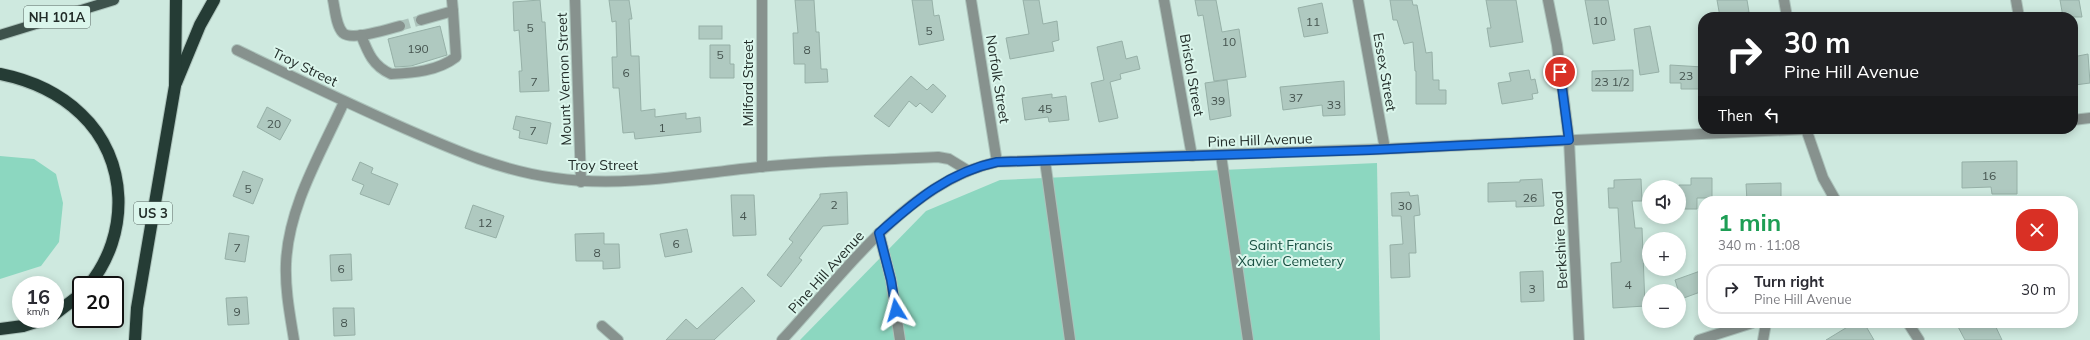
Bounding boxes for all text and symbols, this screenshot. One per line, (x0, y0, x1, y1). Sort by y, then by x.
road number: NH 101A (24, 6, 90, 28)
street label: Mount Vernon Street (553, 12, 575, 146)
house number: 10 (1593, 13, 1607, 28)
house number: 11 (1306, 14, 1320, 29)
house number: 5 (526, 20, 534, 35)
house number: 5 (925, 23, 933, 38)
text: 30 m (1784, 25, 1850, 60)
icon: right (1718, 28, 1770, 80)
street label: Essex Street (1369, 31, 1401, 113)
street label: Bristol Street (1176, 32, 1208, 118)
street label: Norfolk Street (982, 33, 1014, 125)
house number: 10 (1222, 34, 1236, 49)
street label: Milford Street (739, 39, 757, 126)
house number: 190 (407, 41, 429, 56)
house number: 8 (803, 42, 811, 57)
street label: Troy Street (270, 44, 341, 90)
house number: 5 (716, 47, 724, 62)
pin (1543, 55, 1577, 89)
text: Pine Hill Avenue (1784, 60, 1919, 83)
icon: arrive (1549, 61, 1571, 83)
house number: 6 (622, 65, 630, 80)
house number: 23 (1679, 68, 1693, 83)
house number: 7 (530, 74, 538, 89)
house number: 23 1/2 (1594, 74, 1630, 89)
house number: 37 (1289, 90, 1303, 105)
house number: 39 (1211, 93, 1225, 108)
house number: 33 (1327, 97, 1341, 112)
house number: 45 (1038, 101, 1052, 116)
icon: left (1761, 104, 1783, 126)
text: Then (1718, 106, 1753, 125)
house number: 20 (267, 116, 281, 131)
house number: 1 (658, 120, 666, 135)
house number: 7 (529, 123, 537, 138)
street label: Pine Hill Avenue (1207, 129, 1313, 151)
street label: Troy Street (568, 156, 638, 174)
house number: 16 (1982, 168, 1996, 183)
map controls (1642, 180, 1686, 328)
button: sound (1642, 180, 1686, 224)
house number: 5 (244, 181, 252, 196)
house number: 26 (1523, 190, 1537, 205)
street label: Berkshire Road (1548, 190, 1572, 290)
house number: 2 (830, 197, 838, 212)
house number: 30 (1398, 198, 1412, 213)
road number: US 3 (134, 202, 172, 224)
text: 1 min (1718, 207, 1781, 237)
house number: 4 (739, 208, 747, 223)
button: close (2016, 209, 2058, 251)
house number: 12 (478, 215, 492, 230)
street label: Pine Hill Avenue (784, 227, 868, 317)
button: + (1642, 232, 1686, 276)
house number: 6 (672, 236, 680, 251)
park label: Saint Francis Xavier Cemetery (1238, 236, 1345, 270)
text: 340 m · 11:08 (1718, 237, 1800, 253)
house number: 7 (233, 240, 241, 255)
house number: 8 (593, 245, 601, 260)
house number: 6 (337, 261, 345, 276)
text: Turn right (1754, 272, 1824, 291)
speed limit sign: 20 (72, 276, 124, 328)
house number: 4 (1624, 277, 1632, 292)
icon: right (1720, 278, 1742, 300)
text: 30 m (2021, 280, 2056, 299)
house number: 3 (1528, 281, 1536, 296)
text: 16 (26, 284, 50, 309)
button: − (1642, 284, 1686, 328)
position arrow (875, 289, 917, 331)
text: Pine Hill Avenue (1754, 291, 1852, 307)
house number: 9 (233, 304, 241, 319)
text: km/h (27, 305, 49, 318)
house number: 8 (340, 315, 348, 330)

